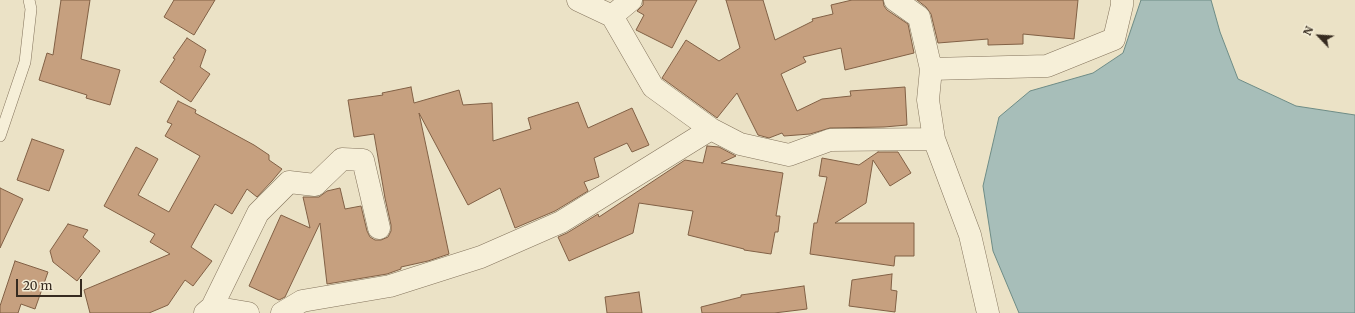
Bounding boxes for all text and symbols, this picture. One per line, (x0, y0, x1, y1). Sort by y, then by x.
north arrow (1299, 16, 1339, 56)
text: N (1300, 24, 1316, 38)
scale bar (18, 271, 84, 297)
text: 20 m (23, 278, 52, 293)

